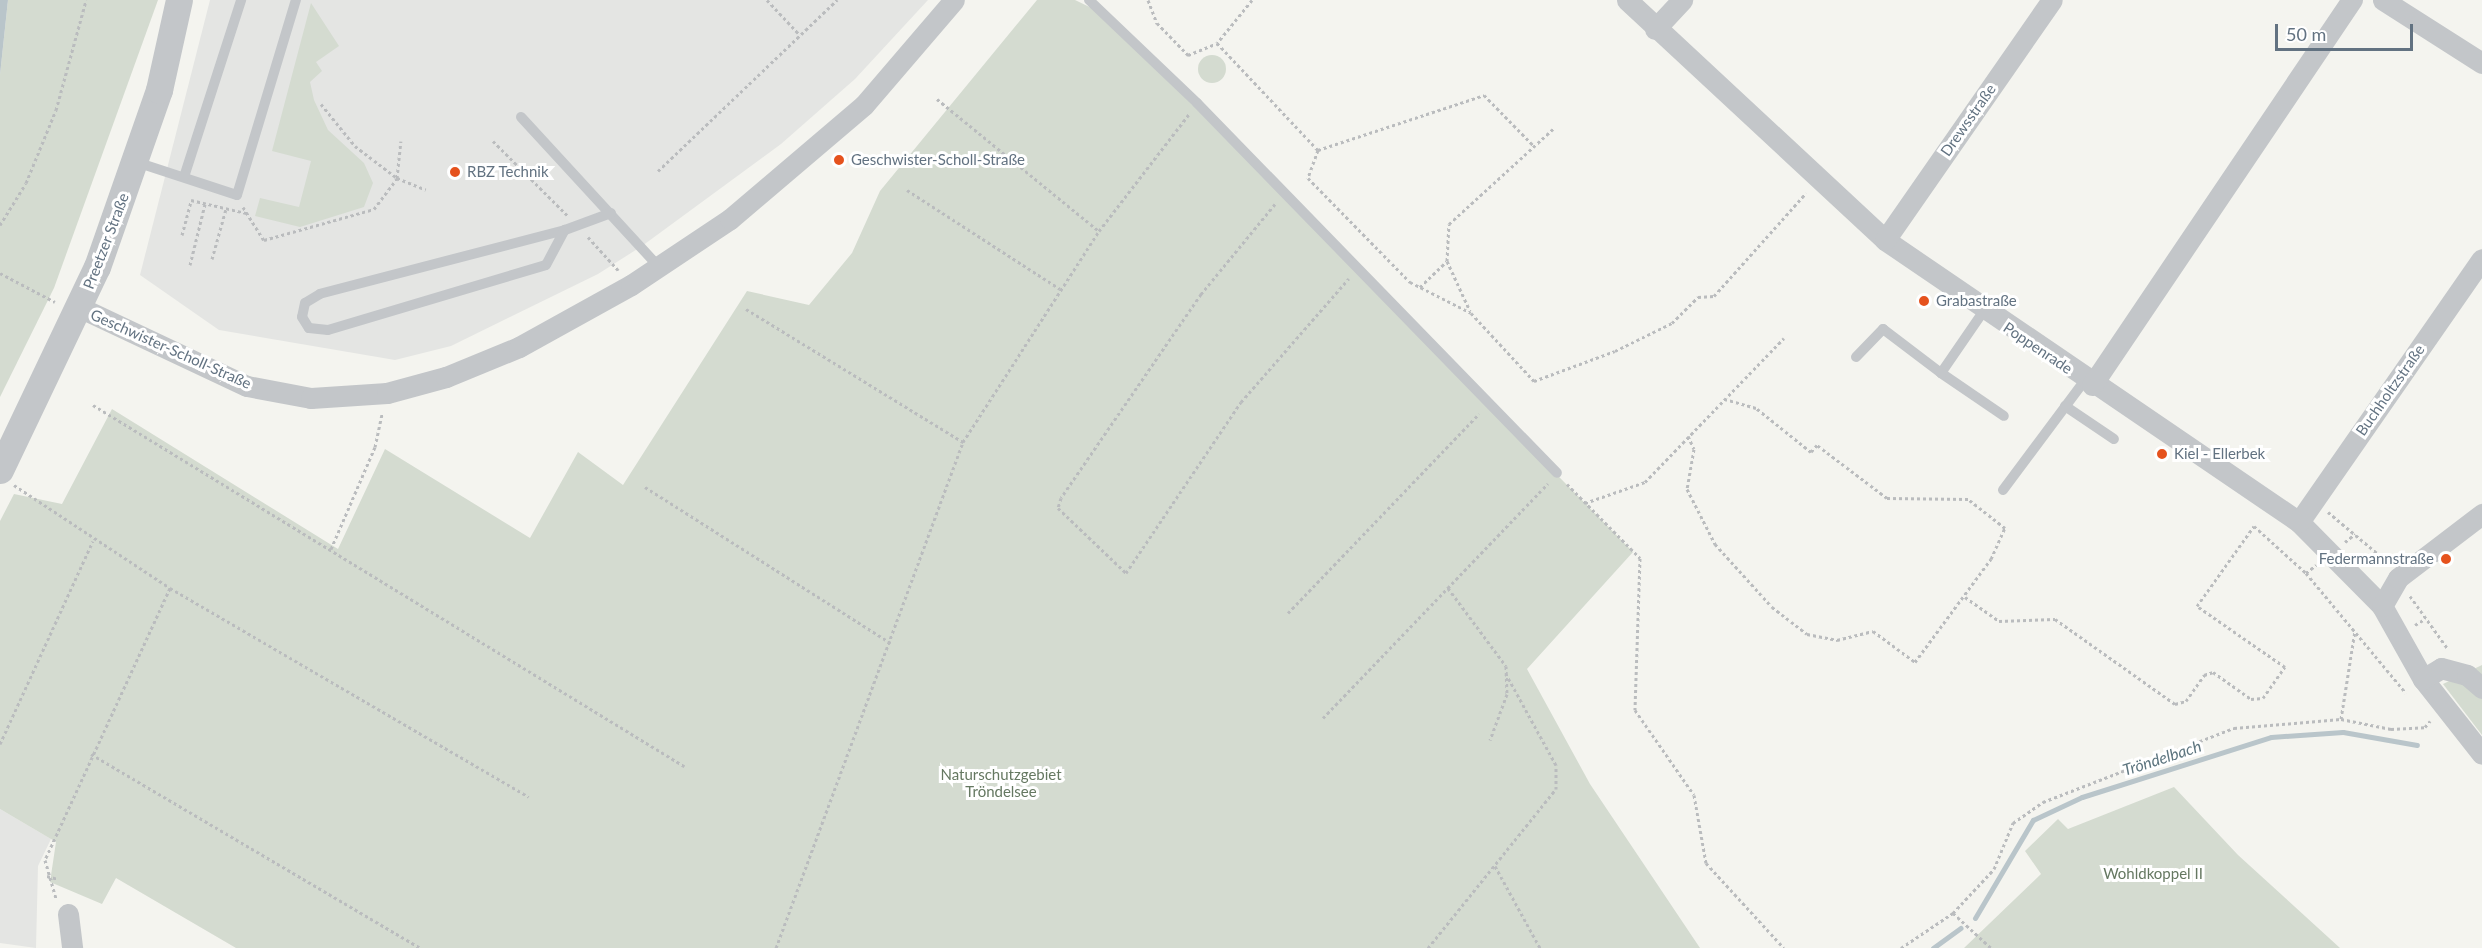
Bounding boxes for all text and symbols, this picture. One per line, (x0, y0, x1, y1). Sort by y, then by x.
scale bar (2278, 12, 2416, 50)
text: 50 m (2286, 23, 2326, 45)
street label: Drewsstraße (1937, 81, 1999, 159)
place label: Geschwister-Scholl-Straße (851, 151, 1025, 169)
marker: Geschwister-Scholl-Straße (832, 153, 846, 167)
place label: RBZ Technik (467, 163, 549, 181)
marker: RBZ Technik (448, 165, 462, 179)
street label: Preetzer Straße (79, 190, 133, 292)
place label: Grabastraße (1936, 292, 2017, 310)
marker: Grabastraße (1917, 294, 1931, 308)
street label: Geschwister-Scholl-Straße (88, 305, 254, 393)
street label: Poppenrade (2000, 318, 2076, 378)
street label: Buchholtzstraße (2352, 341, 2428, 439)
place label: Kiel - Ellerbek (2174, 445, 2265, 463)
marker: Kiel - Ellerbek (2155, 447, 2169, 461)
place label: Federmannstraße (2319, 550, 2434, 568)
marker: Federmannstraße (2439, 552, 2453, 566)
water label: Tröndelbach (2120, 736, 2204, 780)
park label: Naturschutzgebiet Tröndelsee (940, 765, 1062, 800)
park label: Wohldkoppel II (2103, 865, 2203, 883)

